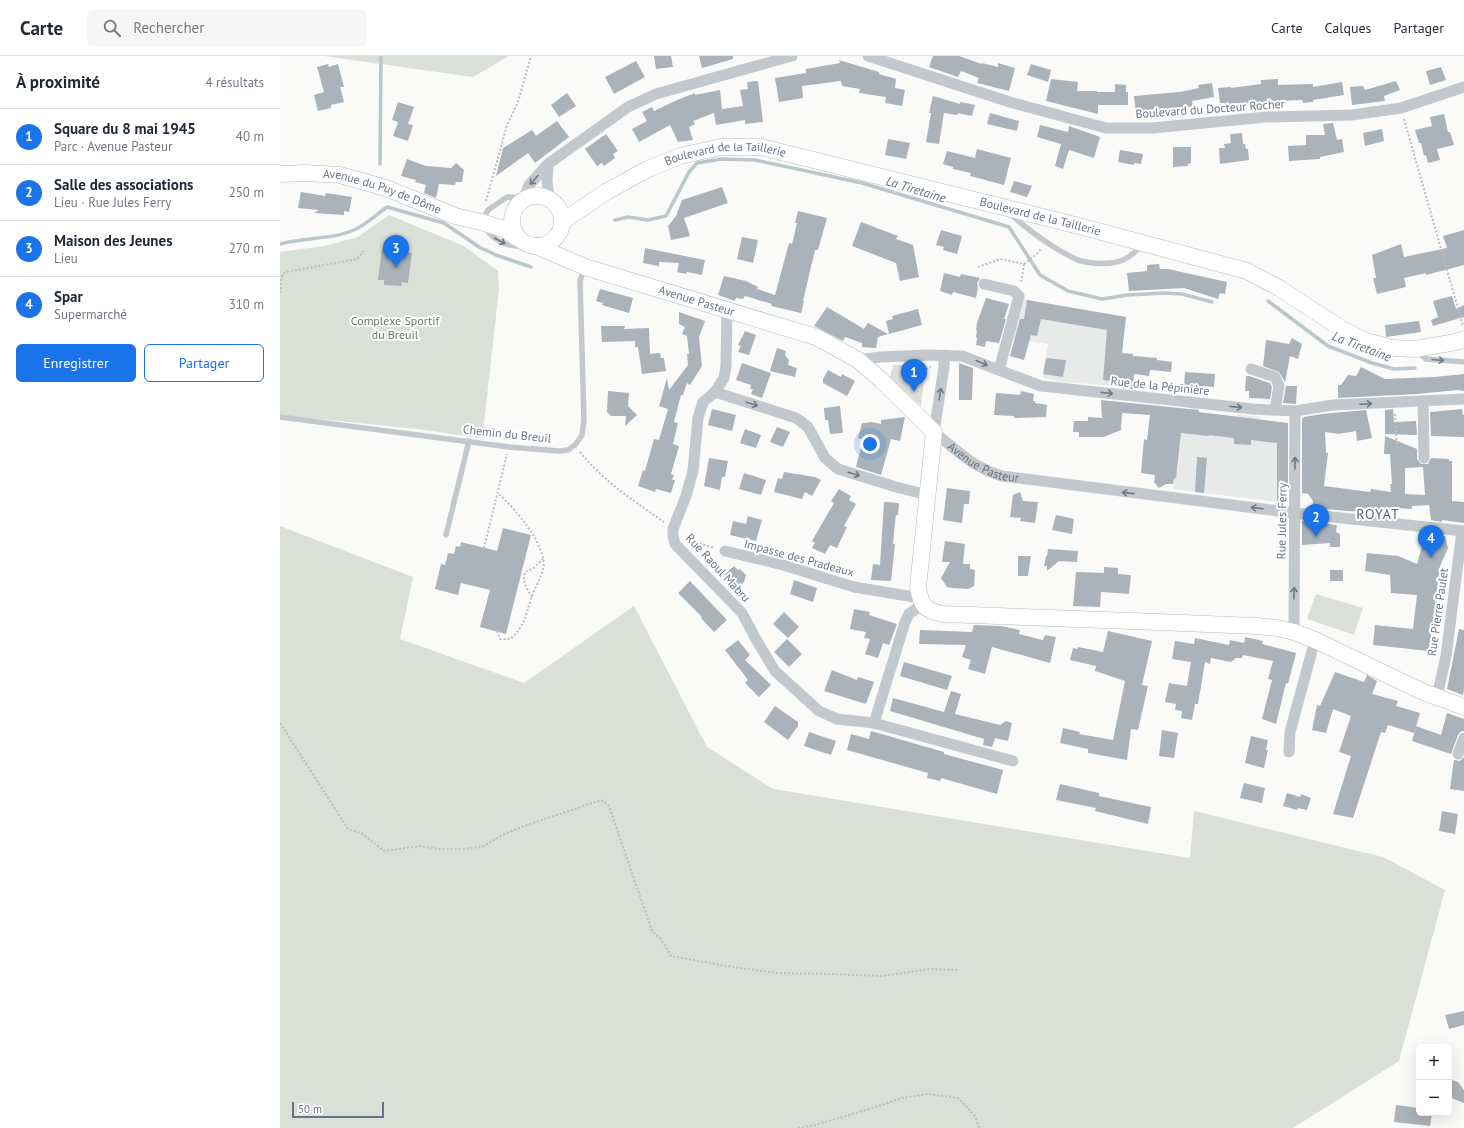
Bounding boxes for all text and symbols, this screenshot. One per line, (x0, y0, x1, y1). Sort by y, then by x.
search box (87, 10, 367, 46)
text: Carte (20, 16, 63, 40)
icon: search (101, 17, 123, 39)
text: Rechercher (133, 18, 204, 37)
text: Carte (1271, 19, 1303, 37)
text: Calques (1325, 19, 1371, 37)
text: Partager (1393, 19, 1444, 37)
text: À proximité (16, 71, 100, 93)
text: 4 résultats (205, 74, 264, 91)
street label: Boulevard du Docteur Rocher (1135, 96, 1285, 121)
text: Square du 8 mai 1945 (54, 119, 196, 138)
text: 1 (25, 128, 33, 145)
text: 40 m (236, 128, 264, 145)
text: Parc · Avenue Pasteur (54, 138, 172, 155)
street label: Boulevard de la Taillerie (662, 139, 788, 169)
street label: Avenue du Puy de Dôme (323, 166, 444, 217)
water label: La Tiretaine (884, 172, 948, 207)
one-way arrow (530, 174, 539, 184)
text: Salle des associations (54, 175, 193, 194)
text: 2 (25, 184, 33, 201)
text: 250 m (229, 184, 264, 201)
text: Lieu · Rue Jules Ferry (54, 194, 171, 211)
street label: Boulevard de la Taillerie (978, 194, 1102, 238)
text: Maison des Jeunes (54, 231, 173, 250)
pin: 3 (383, 235, 409, 268)
one-way arrow (494, 237, 506, 245)
text: 3 (25, 240, 33, 257)
text: 270 m (229, 240, 264, 257)
text: Lieu (54, 250, 78, 267)
street label: Avenue Pasteur (657, 282, 737, 319)
text: Spar (54, 287, 83, 306)
text: 4 (25, 296, 33, 313)
text: 310 m (229, 296, 264, 313)
text: Supermarché (54, 306, 127, 323)
park label: Complexe Sportif du Breuil (351, 313, 440, 342)
water label: La Tiretaine (1330, 327, 1394, 366)
button: Enregistrer (16, 344, 136, 382)
button: Partager (144, 344, 264, 382)
one-way arrow (1431, 356, 1444, 364)
pin: 1 (901, 359, 927, 392)
one-way arrow (975, 360, 987, 367)
street label: Rue de la Pépinière (1110, 373, 1210, 398)
one-way arrow (936, 387, 944, 400)
one-way arrow (1100, 389, 1113, 397)
one-way arrow (1359, 400, 1372, 408)
one-way arrow (745, 401, 758, 408)
one-way arrow (1229, 403, 1242, 411)
street label: Chemin du Breuil (462, 421, 552, 446)
your location (860, 434, 880, 454)
street label: Avenue Pasteur (945, 439, 1020, 485)
one-way arrow (1291, 457, 1299, 470)
one-way arrow (847, 471, 860, 478)
street label: Rue Jules Ferry (1273, 482, 1290, 559)
one-way arrow (1122, 489, 1135, 497)
one-way arrow (1251, 504, 1264, 512)
pin: 2 (1303, 504, 1329, 537)
district label: ROYAT (1356, 505, 1400, 523)
pin: 4 (1418, 525, 1444, 558)
street label: Rue Raoul Mabru (683, 530, 754, 605)
street label: Impasse des Pradeaux (742, 536, 856, 579)
street label: Rue Pierre Paulet (1424, 567, 1451, 657)
one-way arrow (1290, 587, 1298, 600)
map controls (1416, 1044, 1452, 1116)
button: + (1416, 1044, 1452, 1080)
button: − (1416, 1080, 1452, 1116)
scale bar (292, 1100, 384, 1119)
text: 50 m (298, 1102, 322, 1116)

